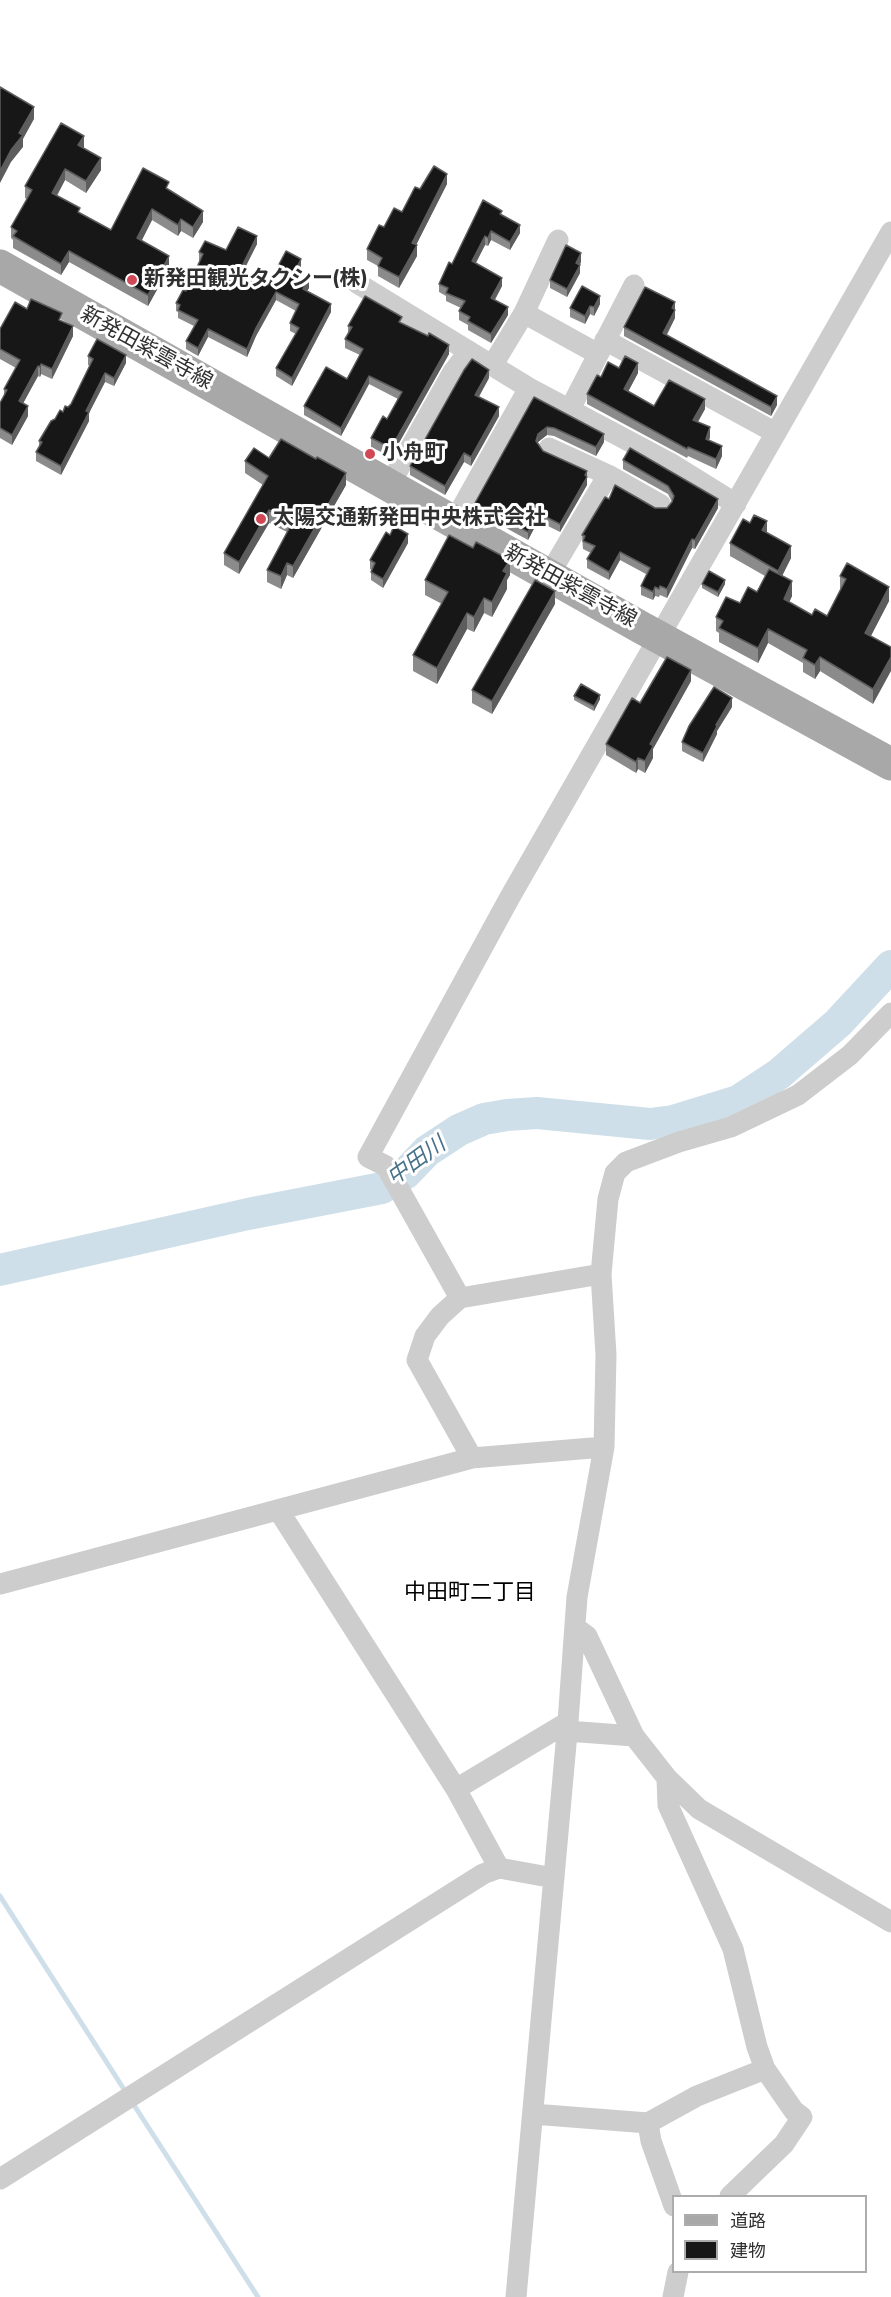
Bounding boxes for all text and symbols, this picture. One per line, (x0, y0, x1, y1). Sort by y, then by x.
place label: 新発田観光タクシー(株) (144, 267, 367, 293)
marker: 新発田観光タクシー(株) (125, 273, 139, 287)
street label: 新発田紫雲寺線 (76, 302, 216, 396)
place label: 小舟町 (382, 441, 445, 467)
marker: 小舟町 (363, 447, 377, 461)
place label: 太陽交通新発田中央株式会社 (273, 506, 546, 532)
marker: 太陽交通新発田中央株式会社 (254, 512, 268, 526)
street label: 新発田紫雲寺線 (500, 540, 640, 634)
water label: 中田川 (383, 1132, 451, 1192)
district label: 中田町二丁目 (404, 1581, 536, 1607)
legend (672, 2195, 867, 2273)
text: 道路 (730, 2207, 766, 2234)
text: 建物 (730, 2237, 766, 2264)

